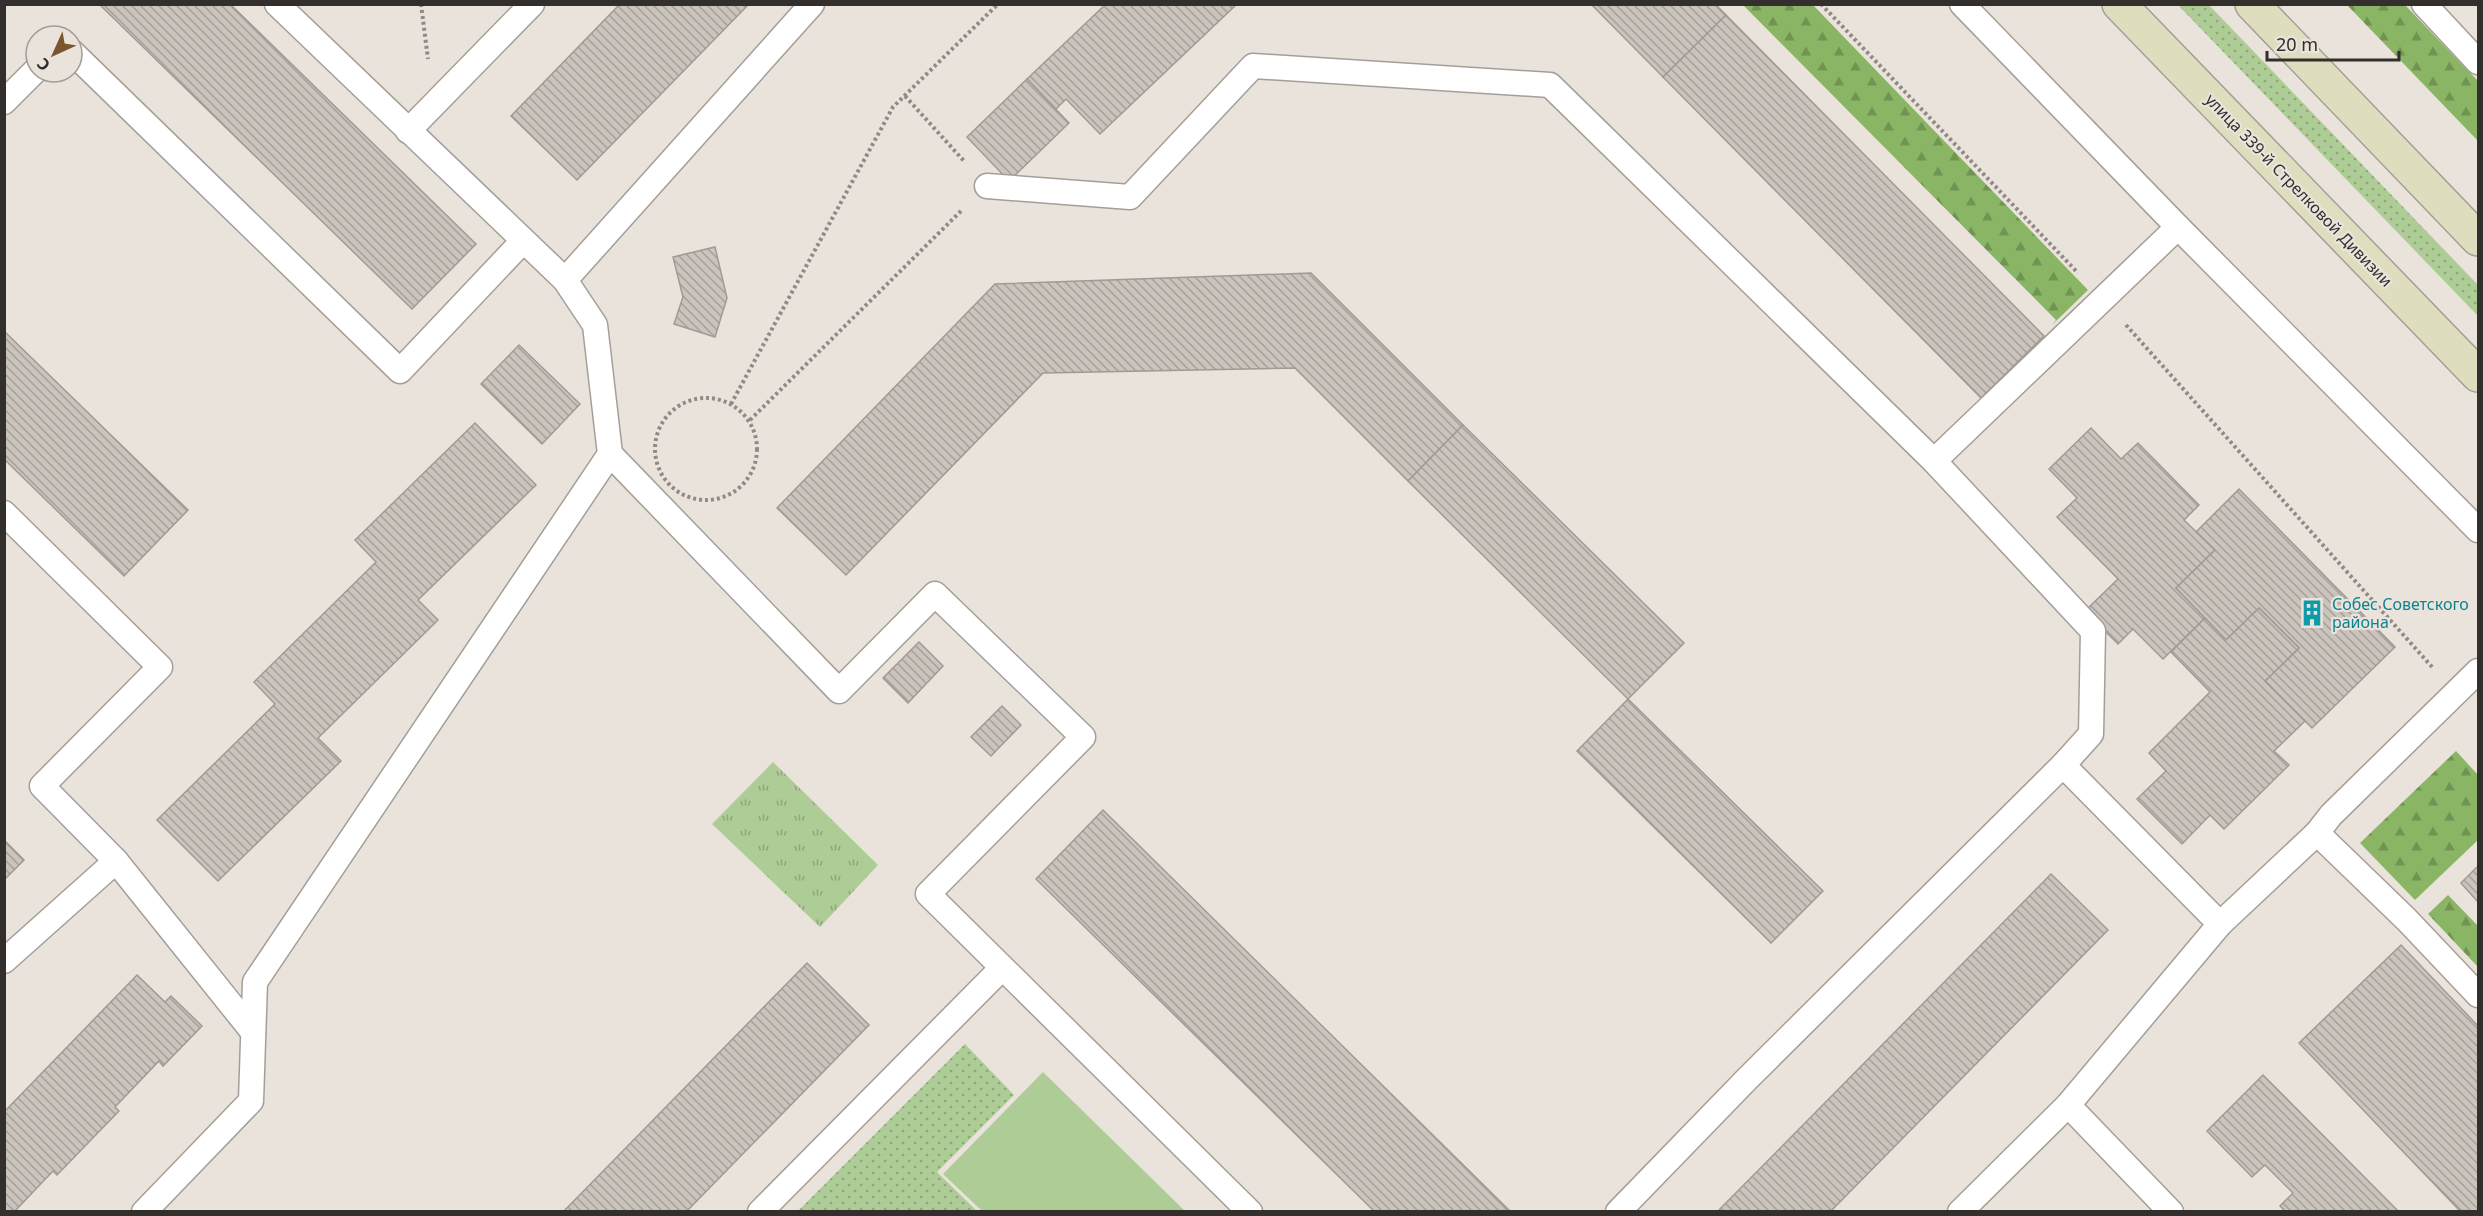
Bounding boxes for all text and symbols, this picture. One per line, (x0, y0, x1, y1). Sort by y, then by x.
north arrow (24, 24, 84, 84)
scale bar (2267, 24, 2399, 62)
text: 20 m (2276, 32, 2318, 56)
text: С (32, 53, 55, 76)
street label: улица 339-й Стрелковой Дивизии (2201, 89, 2397, 291)
place label: Собес Советского района (2332, 593, 2469, 633)
building icon: Собес Советского района (2297, 598, 2327, 628)

